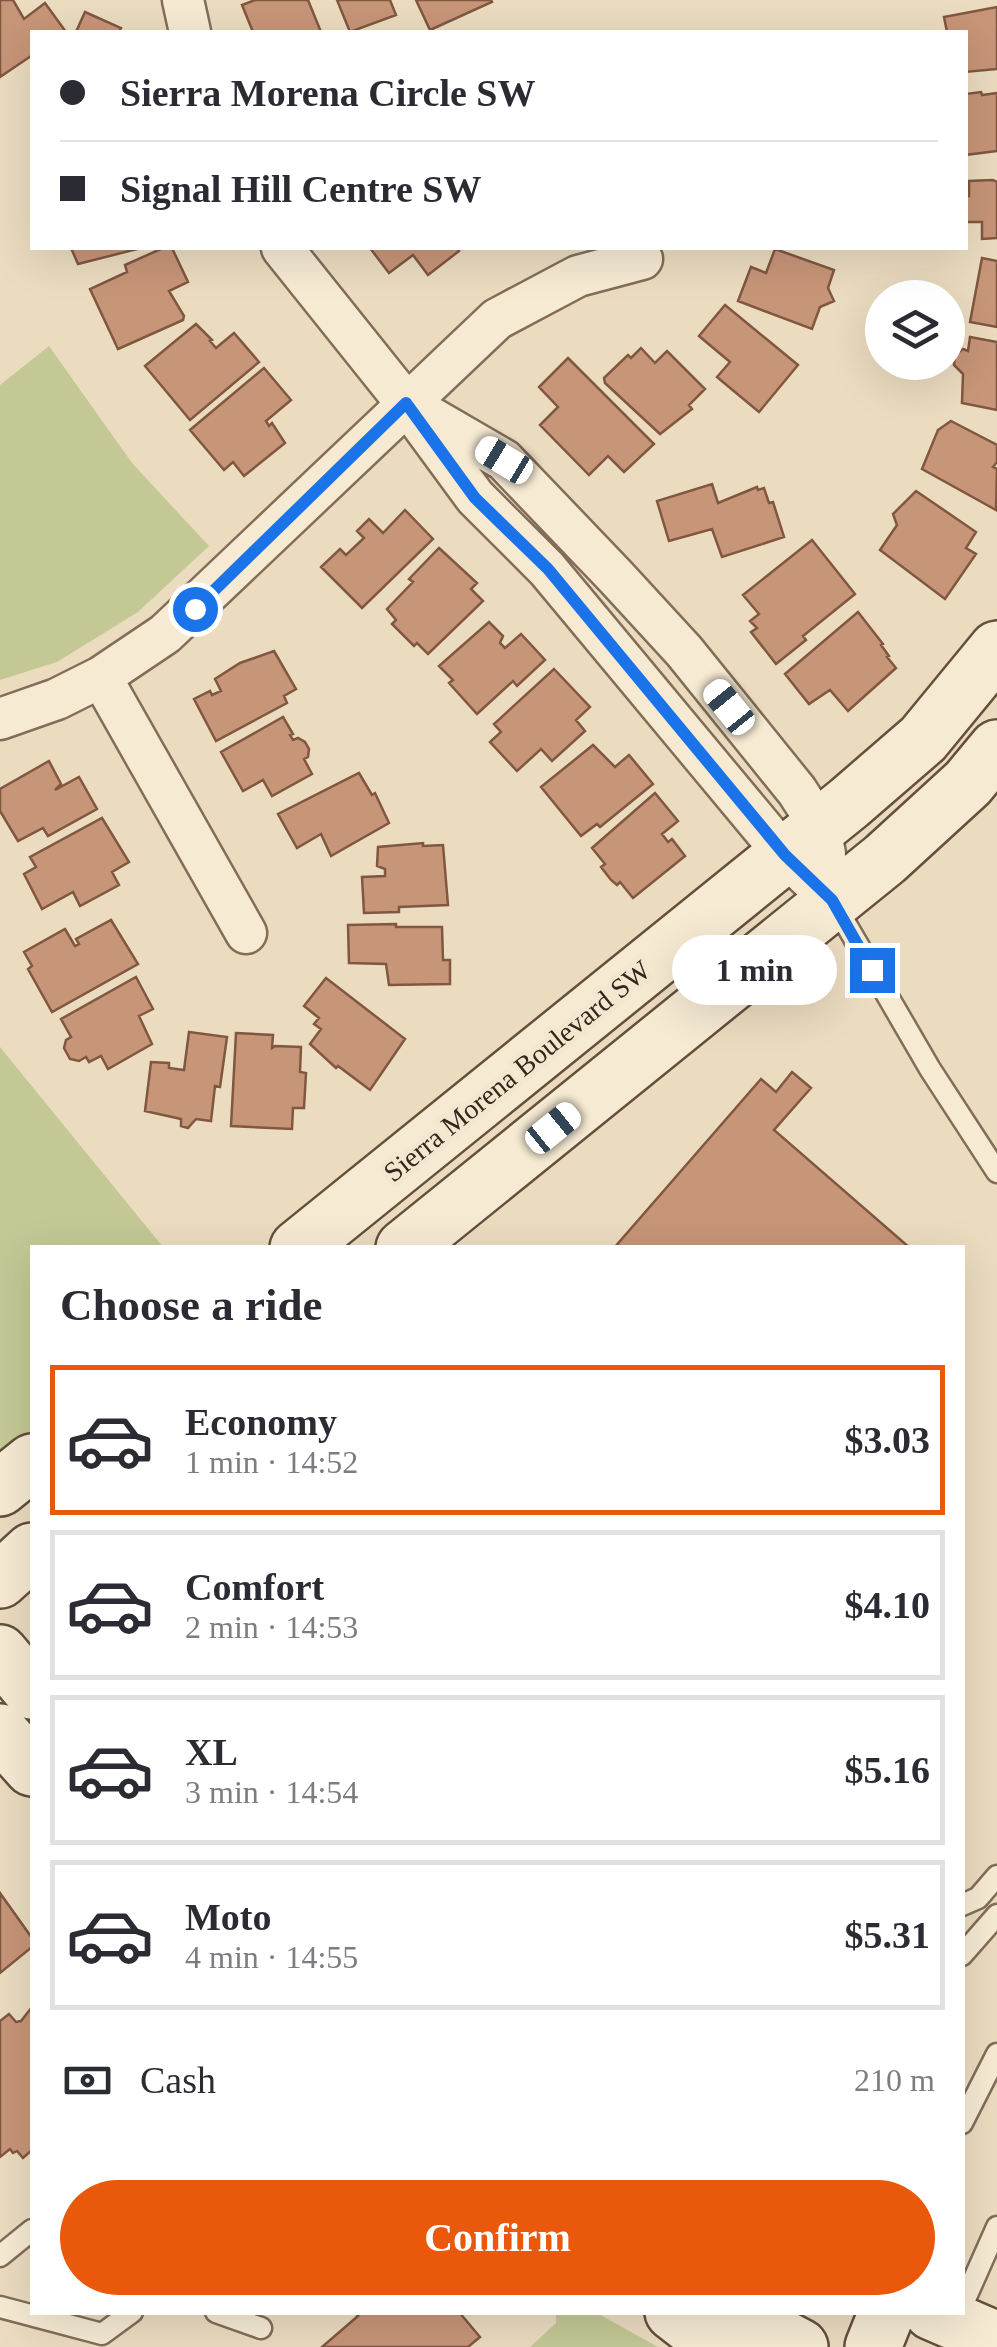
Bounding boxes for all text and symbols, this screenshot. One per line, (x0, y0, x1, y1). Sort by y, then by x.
text: Sierra Morena Circle SW (120, 72, 535, 114)
text: Signal Hill Centre SW (120, 168, 481, 210)
map controls (865, 280, 965, 380)
button: layers (865, 280, 965, 380)
car (471, 432, 537, 488)
route start (173, 587, 218, 632)
car (698, 674, 760, 740)
callout: 1 min (672, 935, 837, 1005)
route end (850, 948, 895, 993)
text: 1 min (716, 952, 793, 988)
street label: Sierra Morena Boulevard SW (378, 954, 657, 1188)
car (520, 1097, 586, 1159)
text: Choose a ride (60, 1280, 323, 1330)
icon: car (65, 1395, 155, 1485)
text: Economy (185, 1401, 337, 1443)
text: $3.03 (845, 1419, 930, 1461)
text: 1 min · 14:52 (185, 1444, 358, 1480)
icon: car (65, 1560, 155, 1650)
text: Comfort (185, 1566, 324, 1608)
text: $4.10 (845, 1584, 930, 1626)
text: 2 min · 14:53 (185, 1609, 358, 1645)
icon: car (65, 1725, 155, 1815)
text: XL (185, 1731, 238, 1773)
text: $5.16 (845, 1749, 930, 1791)
text: 3 min · 14:54 (185, 1774, 358, 1810)
icon: car (65, 1890, 155, 1980)
text: Moto (185, 1896, 272, 1938)
text: $5.31 (845, 1914, 930, 1956)
text: 4 min · 14:55 (185, 1939, 358, 1975)
icon: cash (60, 2053, 115, 2108)
text: Cash (140, 2059, 216, 2101)
text: 210 m (854, 2062, 935, 2098)
button: Confirm (60, 2180, 935, 2295)

